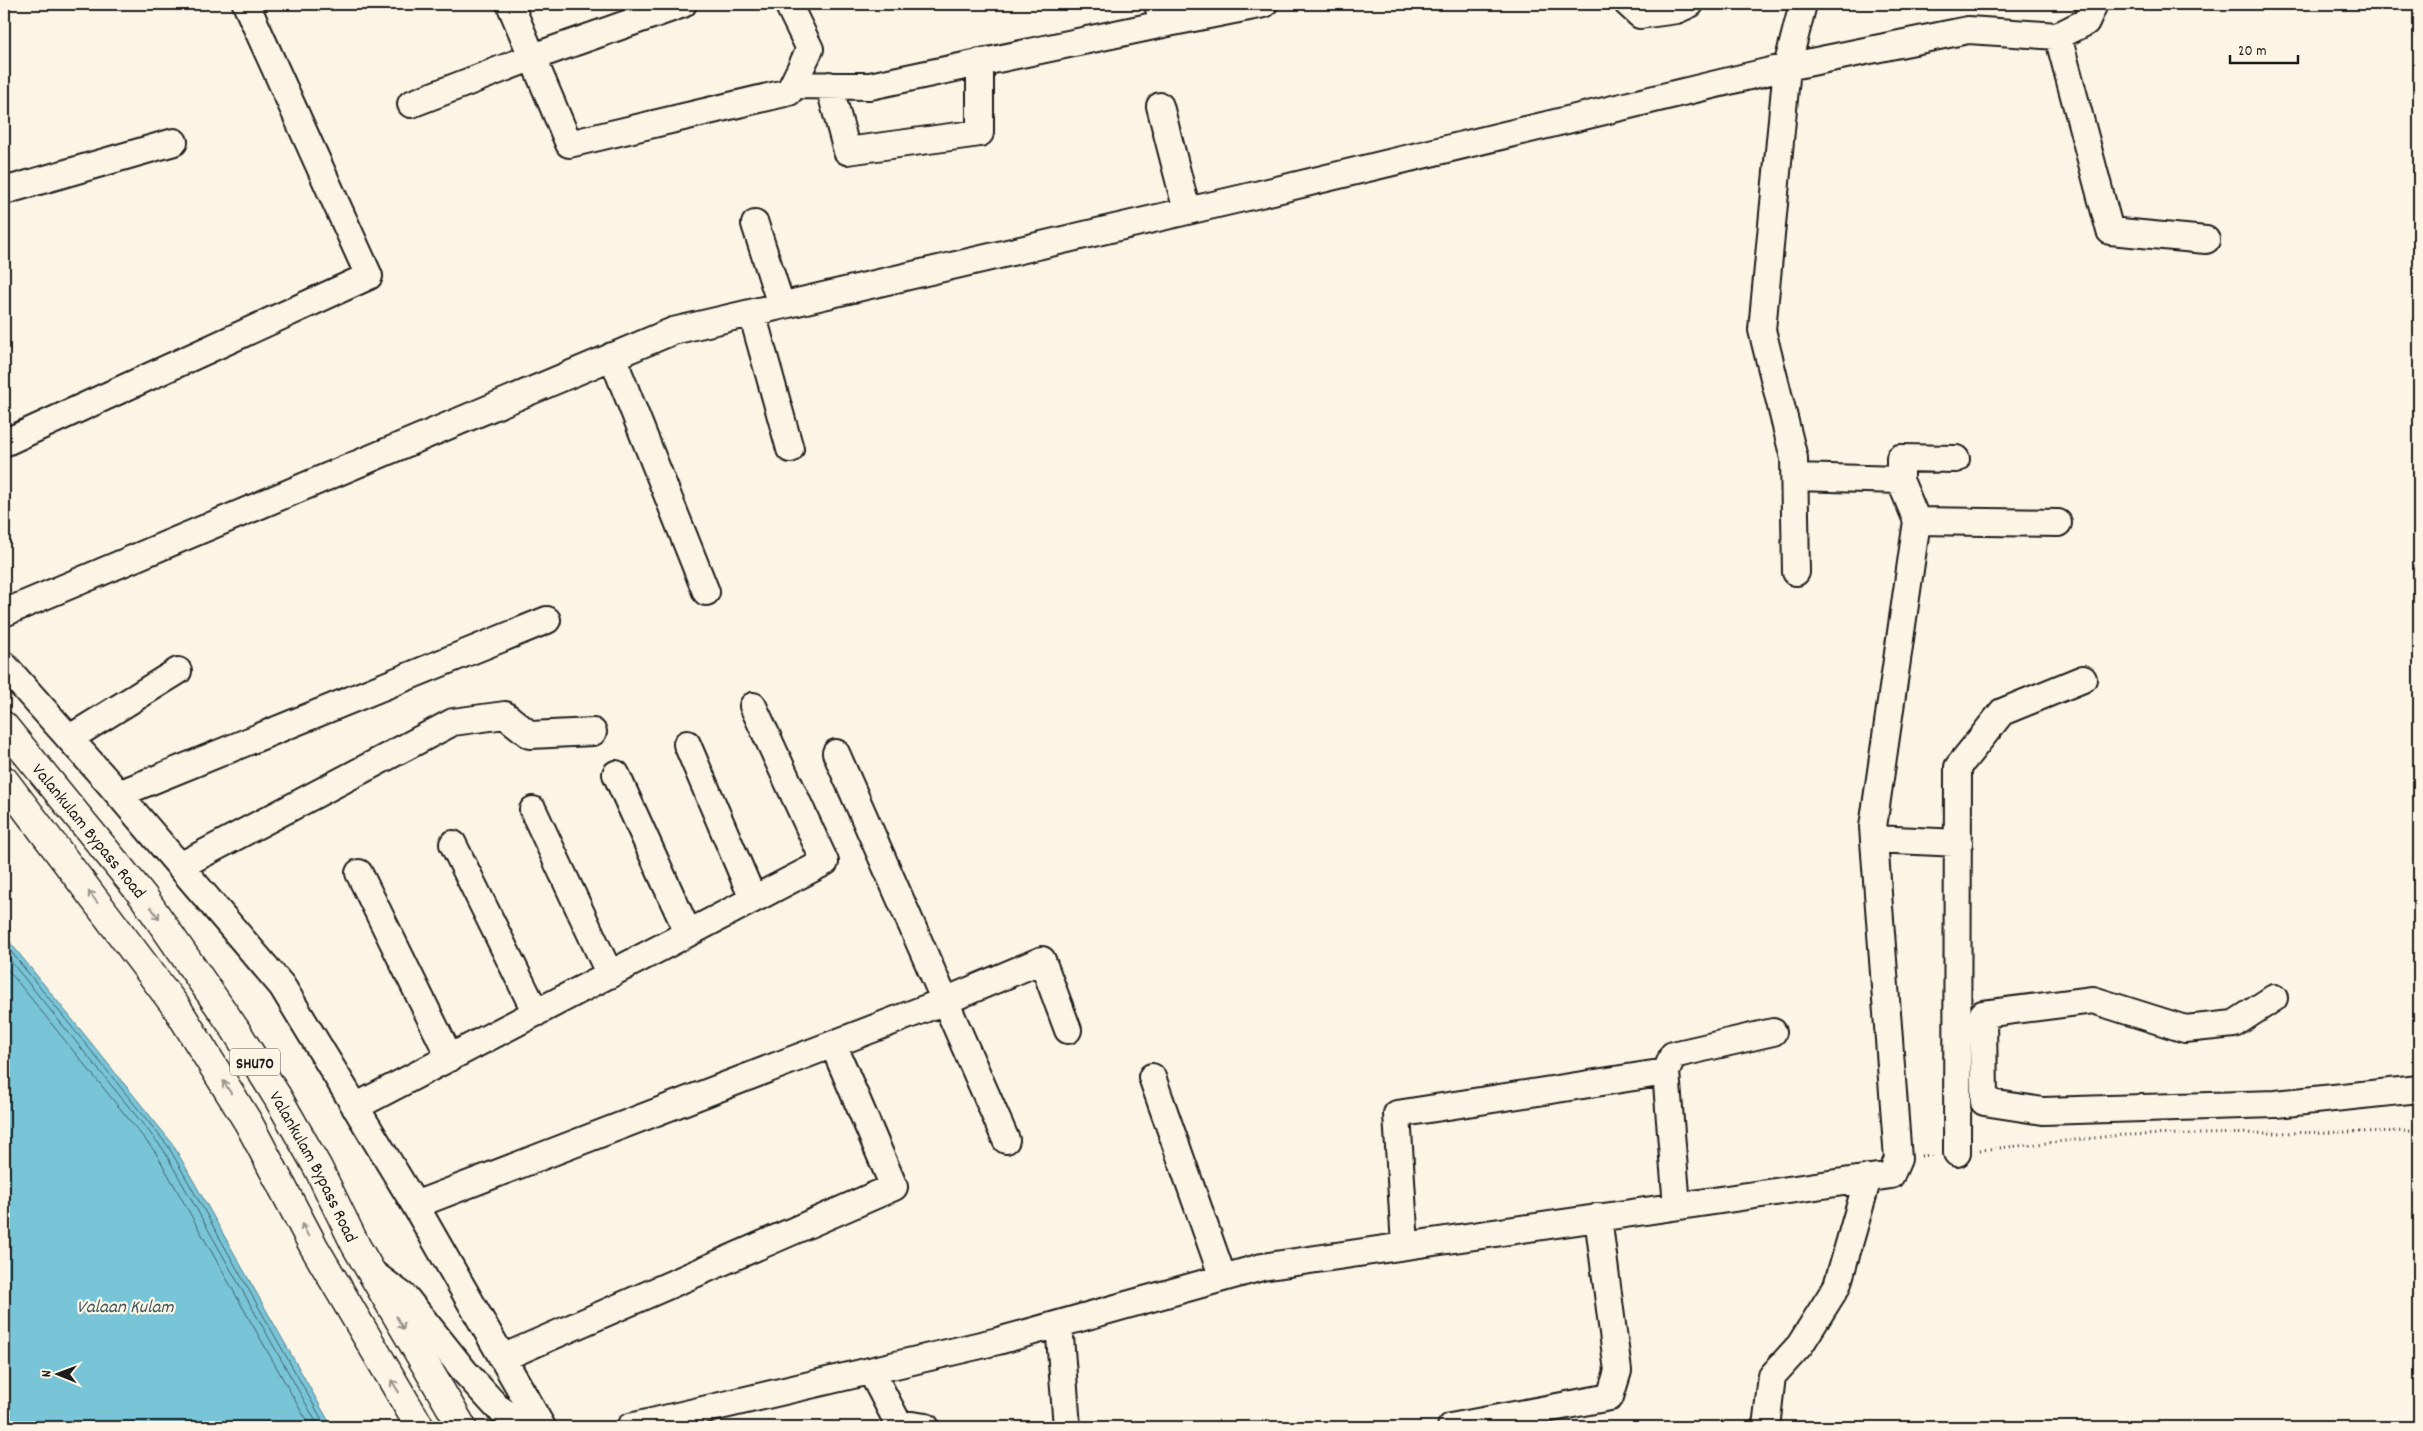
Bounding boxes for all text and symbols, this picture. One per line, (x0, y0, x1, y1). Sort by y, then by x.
scale bar (2230, 32, 2298, 64)
text: 20 m (2238, 41, 2266, 63)
street label: Valankulam Bypass Road (25, 759, 150, 905)
one-way arrow (88, 890, 98, 904)
one-way arrow (150, 906, 160, 920)
road number: SHU70 (230, 1048, 280, 1076)
one-way arrow (221, 1081, 231, 1095)
street label: Valankulam Bypass Road (262, 1087, 362, 1247)
one-way arrow (300, 1223, 309, 1238)
water label: Valaan Kulam (77, 1295, 174, 1322)
one-way arrow (395, 1315, 405, 1330)
north arrow (32, 1348, 82, 1398)
text: N (37, 1370, 57, 1377)
one-way arrow (389, 1379, 399, 1393)

